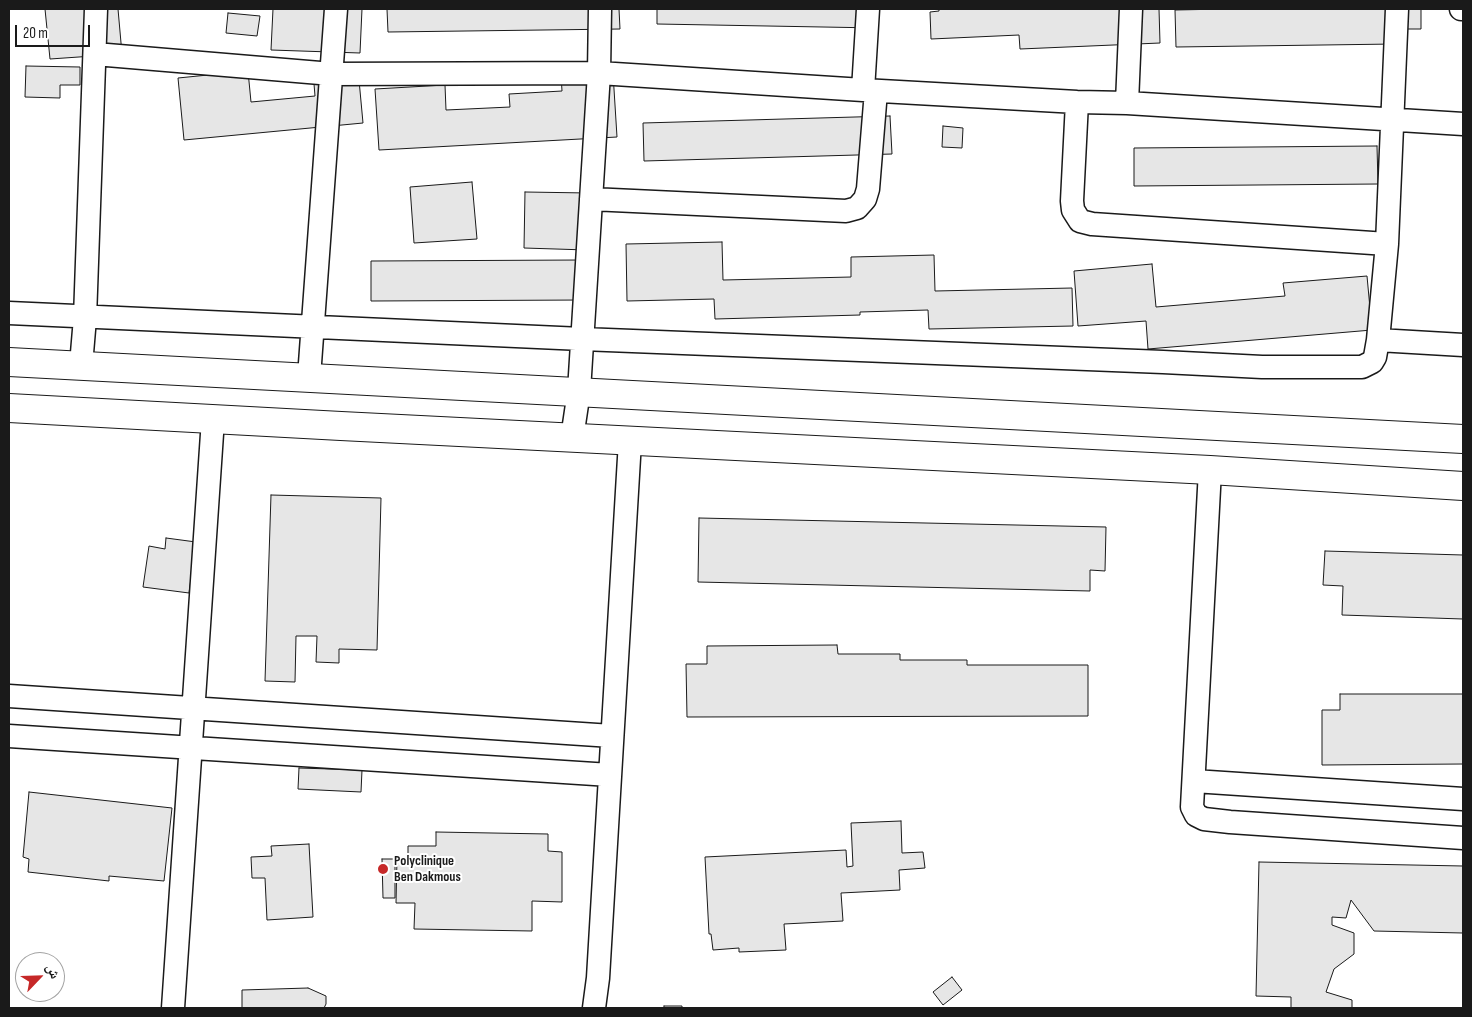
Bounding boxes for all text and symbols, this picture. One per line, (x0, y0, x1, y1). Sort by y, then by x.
scale bar (18, 15, 92, 47)
text: 20 m (23, 24, 48, 43)
place label: Polyclinique Ben Dakmous (394, 853, 461, 886)
marker: Polyclinique Ben Dakmous (376, 862, 390, 876)
north arrow (15, 952, 65, 1002)
text: ش (42, 961, 64, 981)

